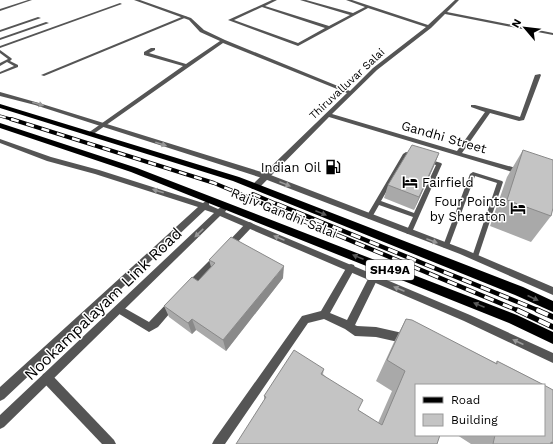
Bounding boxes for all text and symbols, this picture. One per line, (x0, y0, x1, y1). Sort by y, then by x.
north arrow (505, 8, 545, 48)
text: N (509, 17, 524, 30)
street label: Thiruvalluvar Salai (307, 46, 387, 122)
one-way arrow (32, 101, 44, 107)
street label: Gandhi Street (400, 118, 489, 156)
one-way arrow (156, 141, 168, 147)
fuel station icon: Indian Oil (324, 158, 342, 176)
place label: Indian Oil (261, 160, 321, 175)
hotel icon: Fairfield (401, 173, 419, 191)
place label: Fairfield (422, 175, 474, 190)
one-way arrow (280, 181, 291, 187)
street label: Rajiv Gandhi Salai (229, 185, 339, 241)
one-way arrow (152, 188, 164, 194)
place label: Four Points by Sheraton (430, 194, 506, 224)
hotel icon: Four Points by Sheraton (509, 199, 527, 217)
one-way arrow (316, 210, 327, 216)
street label: Nookampalayam Link Road (20, 224, 186, 384)
one-way arrow (194, 228, 204, 238)
one-way arrow (274, 235, 285, 241)
one-way arrow (427, 238, 439, 244)
one-way arrow (352, 254, 364, 260)
road number: SH49A (366, 260, 414, 280)
one-way arrow (393, 285, 405, 291)
one-way arrow (527, 295, 539, 301)
one-way arrow (473, 302, 485, 308)
one-way arrow (512, 339, 523, 345)
legend (415, 384, 545, 436)
text: Road (451, 393, 480, 407)
text: Building (451, 413, 498, 427)

